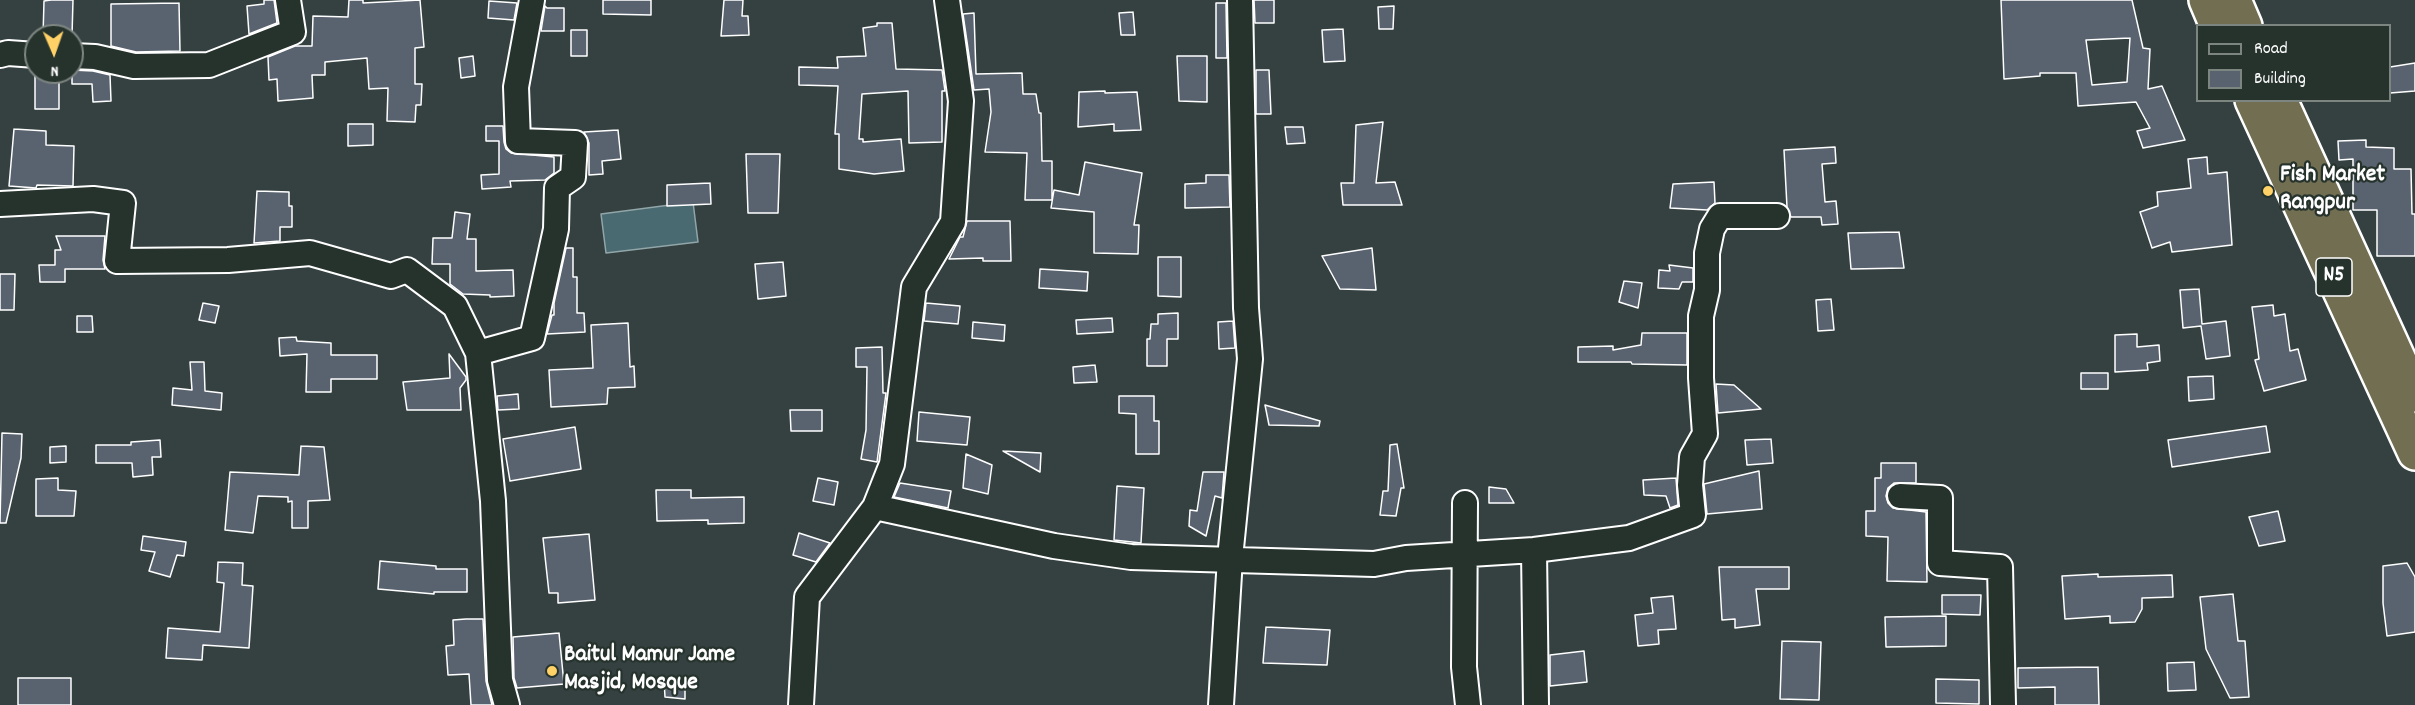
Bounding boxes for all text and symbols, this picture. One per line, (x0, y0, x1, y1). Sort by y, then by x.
north arrow (24, 24, 84, 84)
legend (2196, 24, 2391, 102)
text: Road (2254, 37, 2288, 62)
text: N (50, 59, 59, 82)
text: Building (2254, 67, 2306, 92)
place label: Fish Market Rangpur (2280, 163, 2385, 219)
marker: Fish Market Rangpur (2261, 184, 2275, 198)
road number: N5 (2316, 258, 2352, 296)
place label: Baitul Mamur Jame Masjid, Mosque (564, 643, 735, 699)
marker: Baitul Mamur Jame Masjid, Mosque (545, 664, 559, 678)

